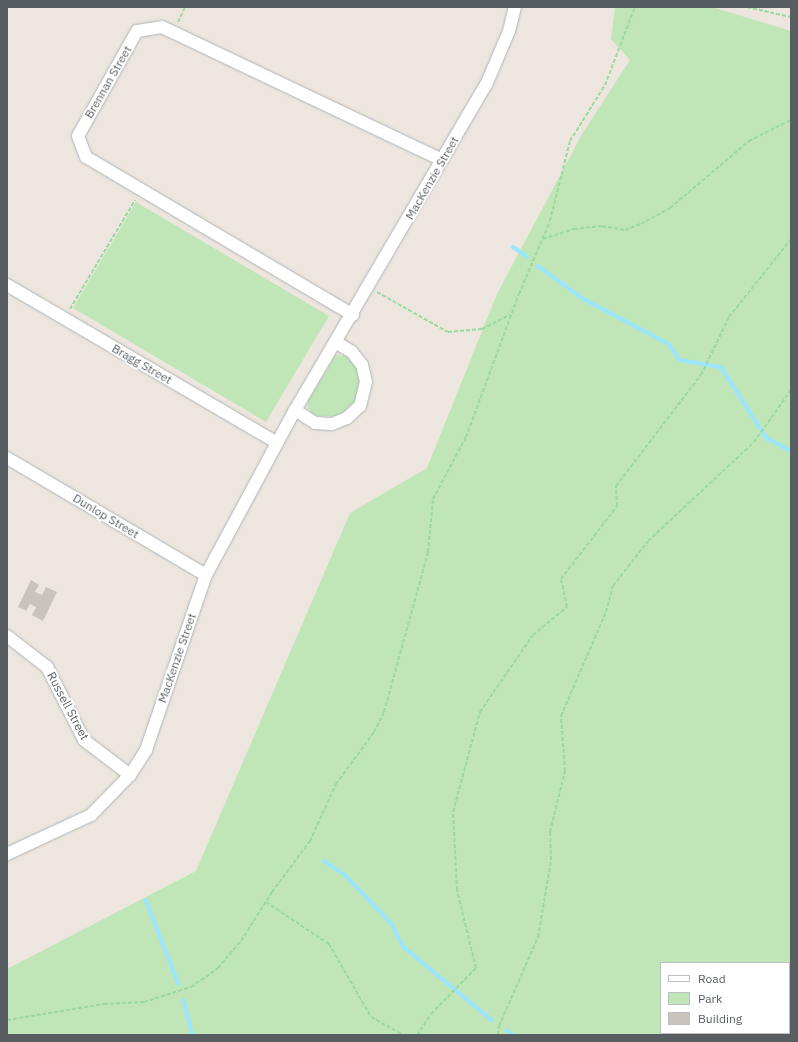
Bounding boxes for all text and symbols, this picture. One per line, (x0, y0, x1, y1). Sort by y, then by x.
street label: Brennan Street (81, 43, 135, 121)
street label: MacKenzie Street (402, 134, 462, 222)
street label: Bragg Street (109, 341, 175, 387)
street label: Dunlop Street (70, 491, 142, 541)
street label: MacKenzie Street (155, 611, 199, 705)
street label: Russell Street (44, 670, 92, 742)
legend (660, 962, 790, 1034)
text: Road (698, 971, 726, 986)
text: Park (698, 991, 722, 1006)
text: Building (698, 1011, 742, 1026)

